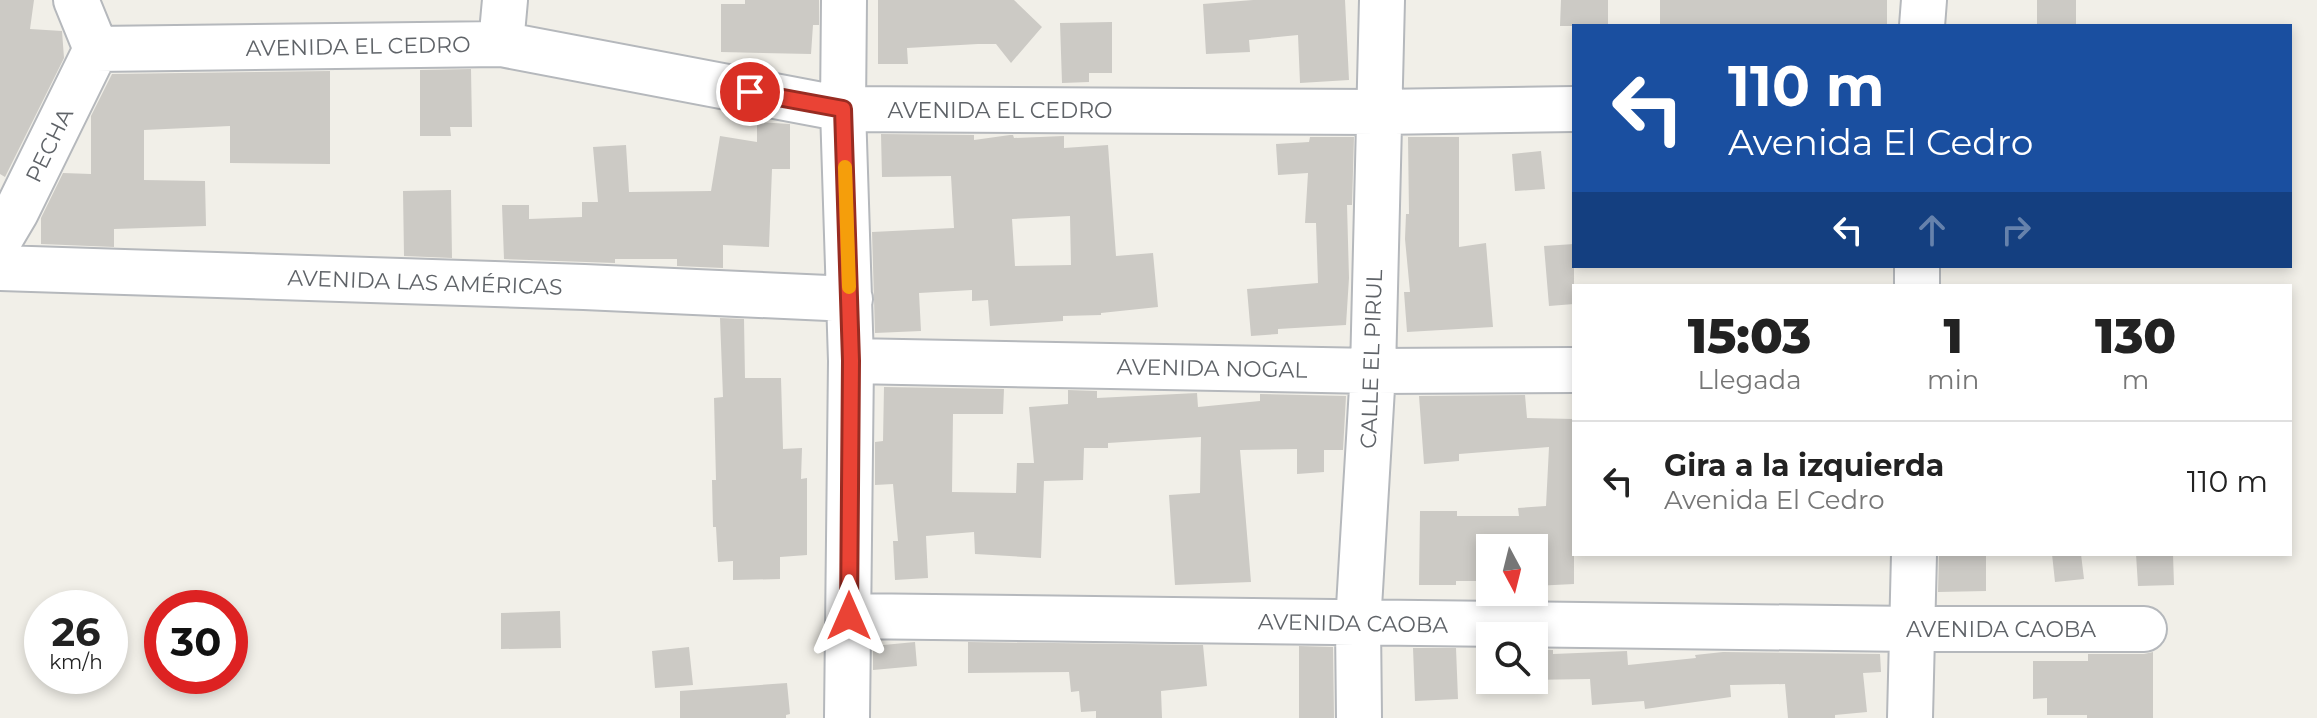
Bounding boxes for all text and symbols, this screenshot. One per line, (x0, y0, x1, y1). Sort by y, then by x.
street label: AVENIDA EL CEDRO (245, 31, 471, 62)
text: 110 m (1728, 52, 1885, 120)
icon: left (1596, 56, 1700, 160)
pin (716, 58, 784, 126)
icon: arrive (728, 70, 772, 114)
street label: AVENIDA EL CEDRO (887, 97, 1113, 124)
street label: PECHA (20, 103, 79, 187)
text: Avenida El Cedro (1728, 120, 2033, 164)
icon: left (1826, 208, 1870, 252)
icon: ahead (1910, 208, 1954, 252)
icon: right (1994, 208, 2038, 252)
street label: AVENIDA LAS AMÉRICAS (287, 264, 563, 301)
street label: CALLE EL PIRUL (1355, 269, 1388, 449)
text: 15:03 (1688, 307, 1811, 365)
text: 1 (1943, 307, 1963, 365)
text: 130 (2095, 307, 2176, 365)
street label: AVENIDA NOGAL (1116, 353, 1308, 384)
text: Llegada (1697, 364, 1802, 396)
text: min (1927, 364, 1979, 396)
text: m (2122, 364, 2149, 396)
text: Gira a la izquierda (1664, 447, 1944, 484)
icon: left (1596, 459, 1640, 503)
text: 110 m (2187, 463, 2268, 500)
text: Avenida El Cedro (1664, 484, 1885, 516)
north arrow (1476, 534, 1548, 606)
map controls (1476, 534, 1548, 694)
position arrow (807, 574, 891, 658)
speed limit sign: 30 (144, 590, 248, 694)
text: 26 (51, 607, 101, 656)
street label: AVENIDA CAOBA (1258, 608, 1449, 639)
street label: AVENIDA CAOBA (1906, 616, 2096, 643)
button: search (1476, 622, 1548, 694)
text: km/h (49, 650, 103, 674)

